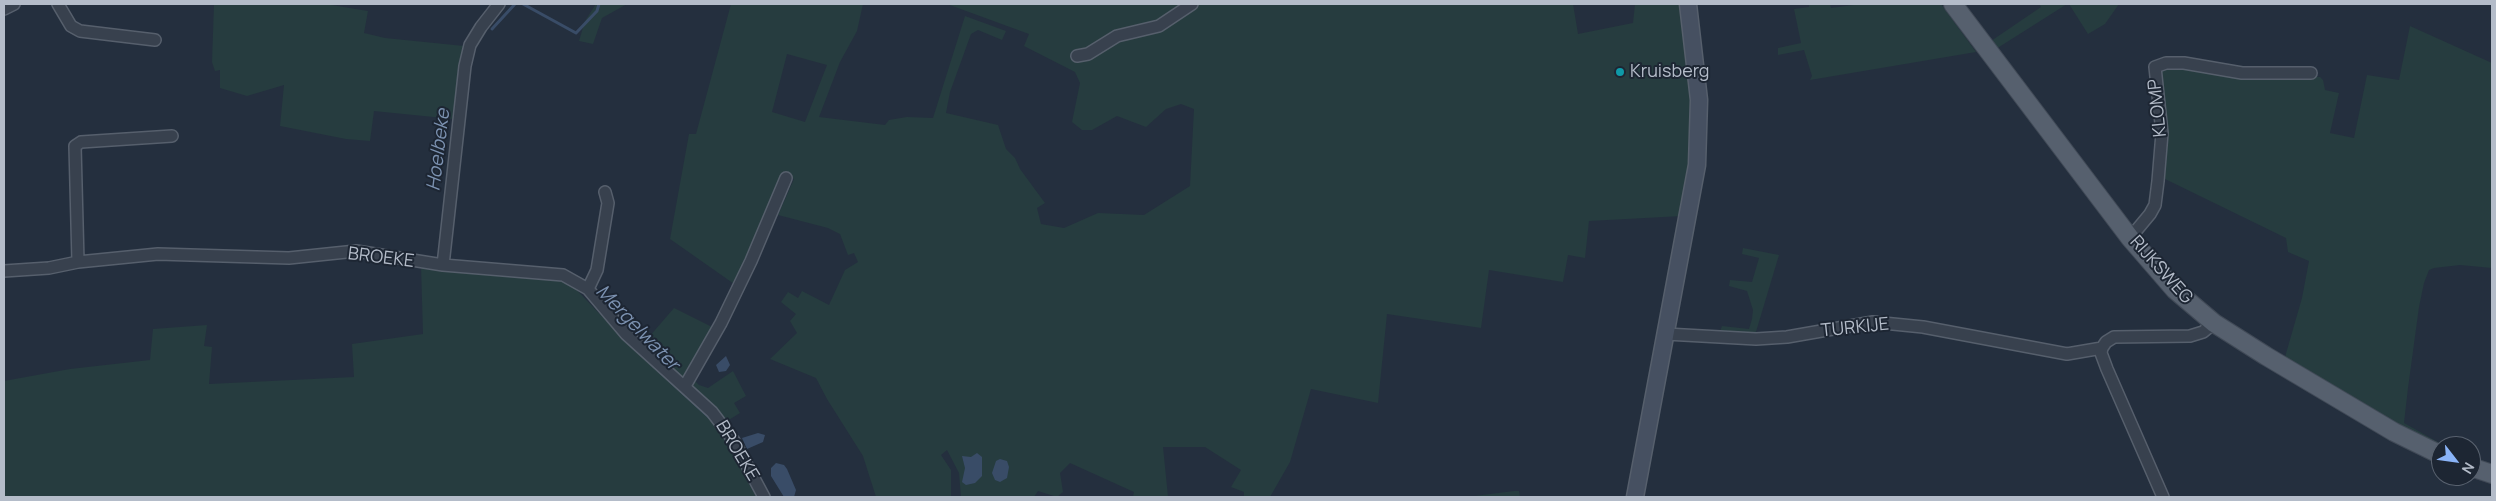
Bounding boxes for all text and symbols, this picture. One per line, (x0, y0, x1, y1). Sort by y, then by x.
place label: Kruisberg (1630, 61, 1709, 83)
marker: Kruisberg (1614, 66, 1626, 78)
street label: KLOMP (2144, 78, 2172, 138)
water label: Hoelbeke (423, 108, 455, 192)
street label: RIJKSWEG (2125, 232, 2197, 308)
street label: BROEKE (347, 243, 415, 273)
water label: Mergelwater (591, 280, 683, 376)
street label: TURKIJE (1820, 314, 1890, 342)
street label: BROEKE (711, 417, 763, 485)
north arrow (2431, 436, 2481, 486)
text: N (2458, 459, 2479, 477)

